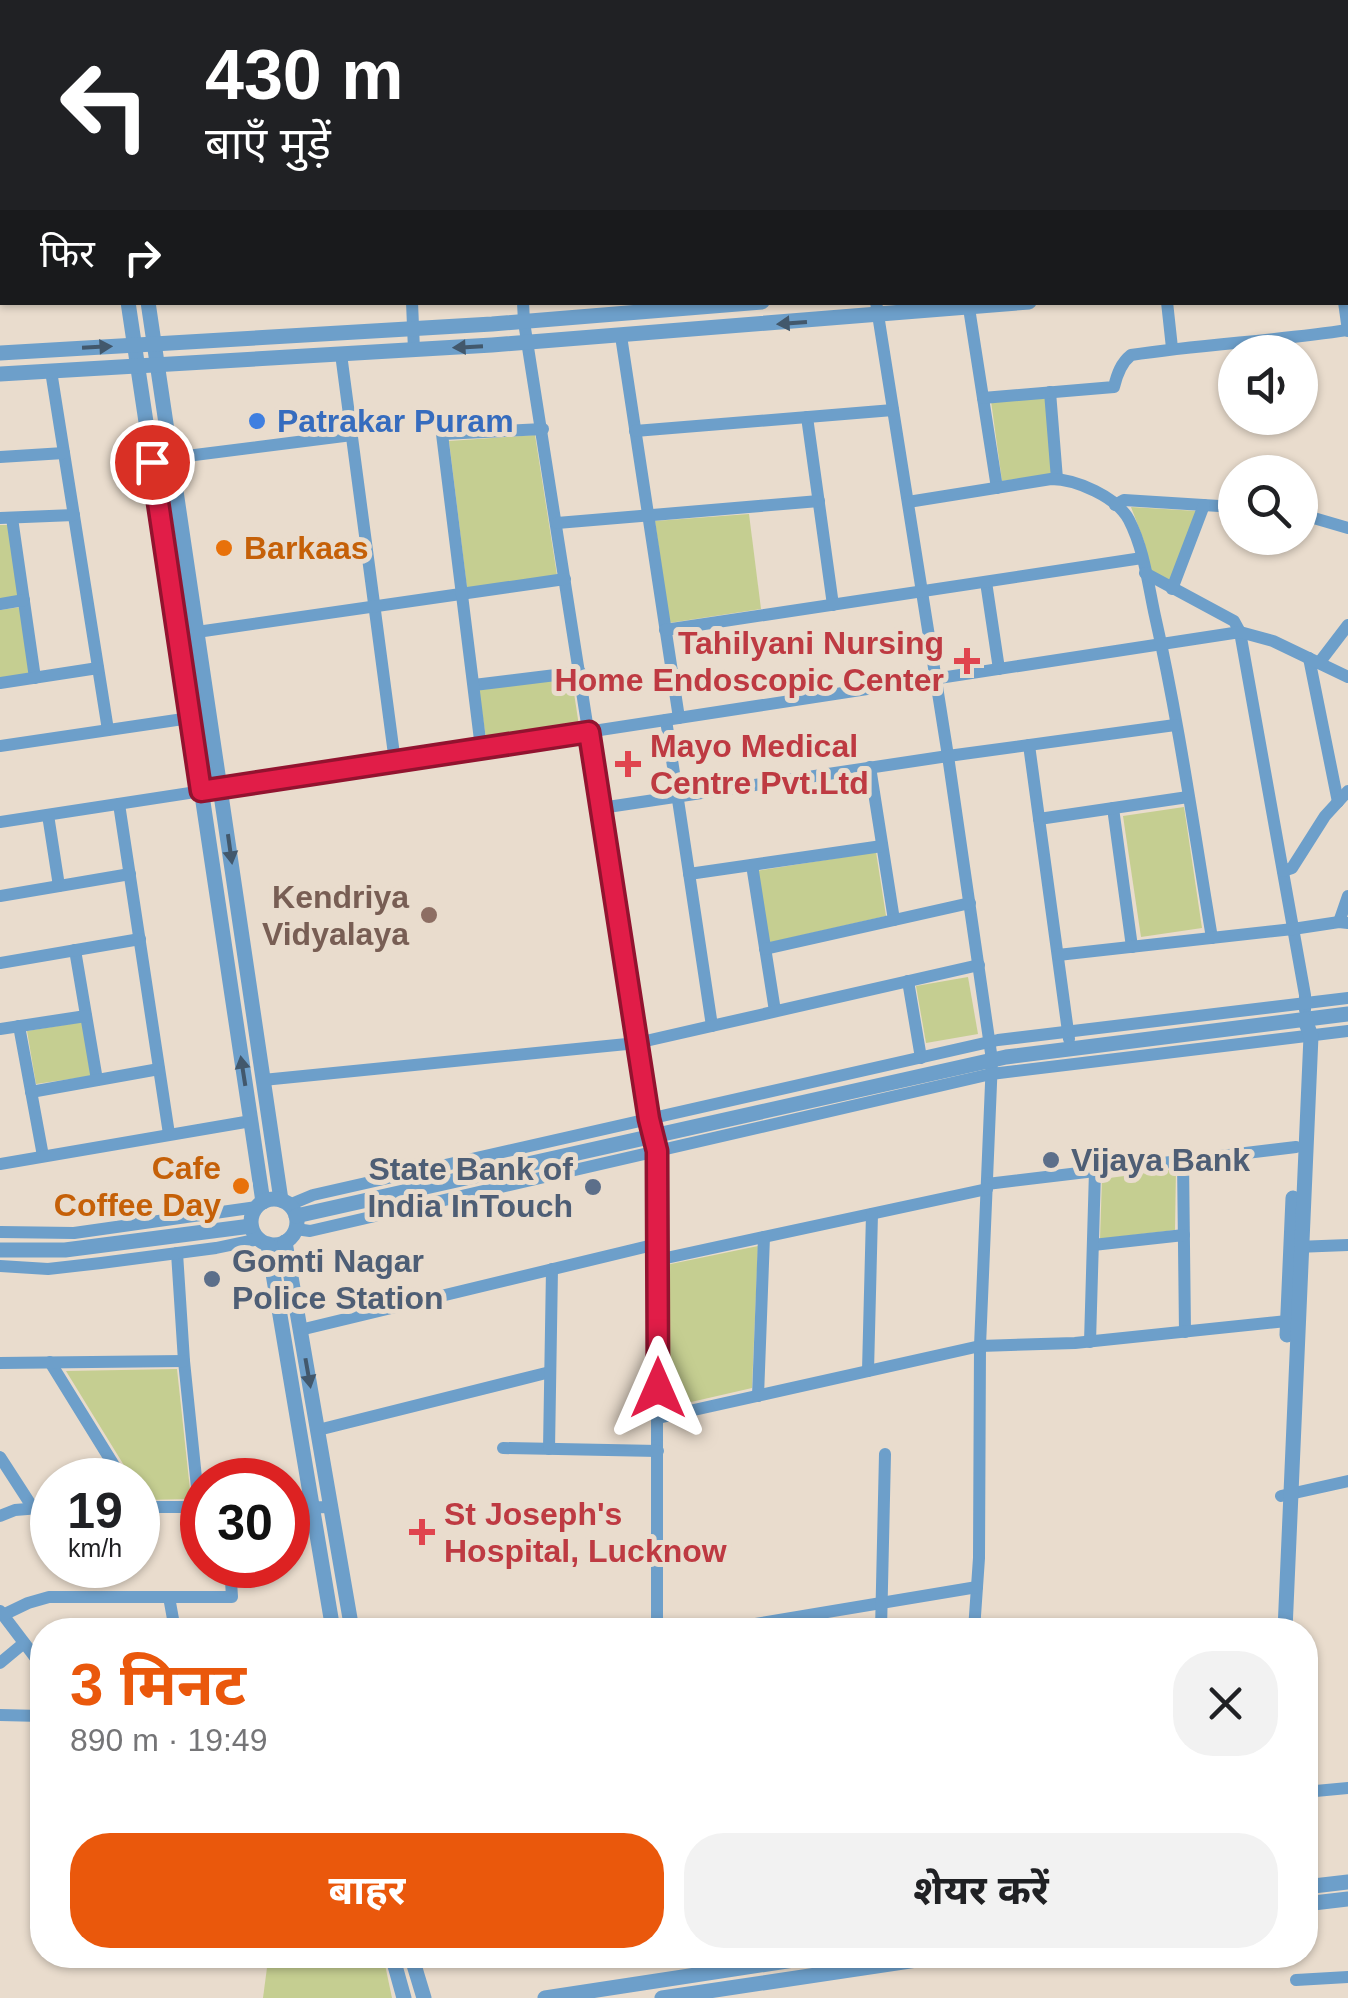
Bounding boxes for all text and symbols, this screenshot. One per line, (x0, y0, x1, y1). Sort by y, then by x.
text: 430 m (205, 36, 403, 114)
icon: left (40, 40, 170, 170)
text: बाएँ मुड़ें (205, 118, 331, 169)
icon: right (115, 230, 170, 285)
text: फिर (40, 233, 95, 275)
one-way arrow (776, 315, 808, 331)
map controls (1218, 335, 1318, 555)
button: sound (1218, 335, 1318, 435)
one-way arrow (82, 339, 114, 355)
one-way arrow (452, 339, 483, 355)
place label: Patrakar Puram (277, 403, 514, 439)
marker: Patrakar Puram (246, 410, 268, 432)
pin (110, 420, 195, 505)
icon: arrive (125, 435, 180, 490)
button: search (1218, 455, 1318, 555)
place label: Barkaas (244, 530, 369, 566)
marker: Barkaas (213, 537, 235, 559)
place label: Tahilyani Nursing Home Endoscopic Center (555, 625, 944, 698)
marker: Tahilyani Nursing Home Endoscopic Center (954, 648, 980, 674)
place label: Mayo Medical Centre Pvt.Ltd (650, 728, 869, 801)
marker: Mayo Medical Centre Pvt.Ltd (615, 751, 641, 777)
one-way arrow (222, 834, 238, 865)
place label: Kendriya Vidyalaya (262, 879, 409, 952)
marker: Kendriya Vidyalaya (418, 904, 440, 926)
one-way arrow (235, 1054, 251, 1086)
place label: Vijaya Bank (1071, 1142, 1250, 1178)
marker: Vijaya Bank (1040, 1149, 1062, 1171)
place label: Cafe Coffee Day (54, 1150, 221, 1223)
place label: State Bank of India InTouch (367, 1151, 573, 1224)
marker: Cafe Coffee Day (230, 1175, 252, 1197)
marker: State Bank of India InTouch (582, 1176, 604, 1198)
place label: Gomti Nagar Police Station (232, 1243, 444, 1316)
marker: Gomti Nagar Police Station (201, 1268, 223, 1290)
position arrow (606, 1336, 710, 1440)
one-way arrow (301, 1357, 316, 1389)
speed limit sign: 30 (180, 1458, 310, 1588)
text: 19 (67, 1483, 123, 1539)
place label: St Joseph's Hospital, Lucknow (444, 1496, 727, 1569)
marker: St Joseph's Hospital, Lucknow (409, 1519, 435, 1545)
text: km/h (68, 1534, 122, 1562)
text: 3 मिनट (70, 1651, 246, 1718)
button: close (1173, 1651, 1278, 1756)
text: 890 m · 19:49 (70, 1722, 267, 1758)
button: बाहर (70, 1833, 664, 1948)
button: शेयर करें (684, 1833, 1278, 1948)

